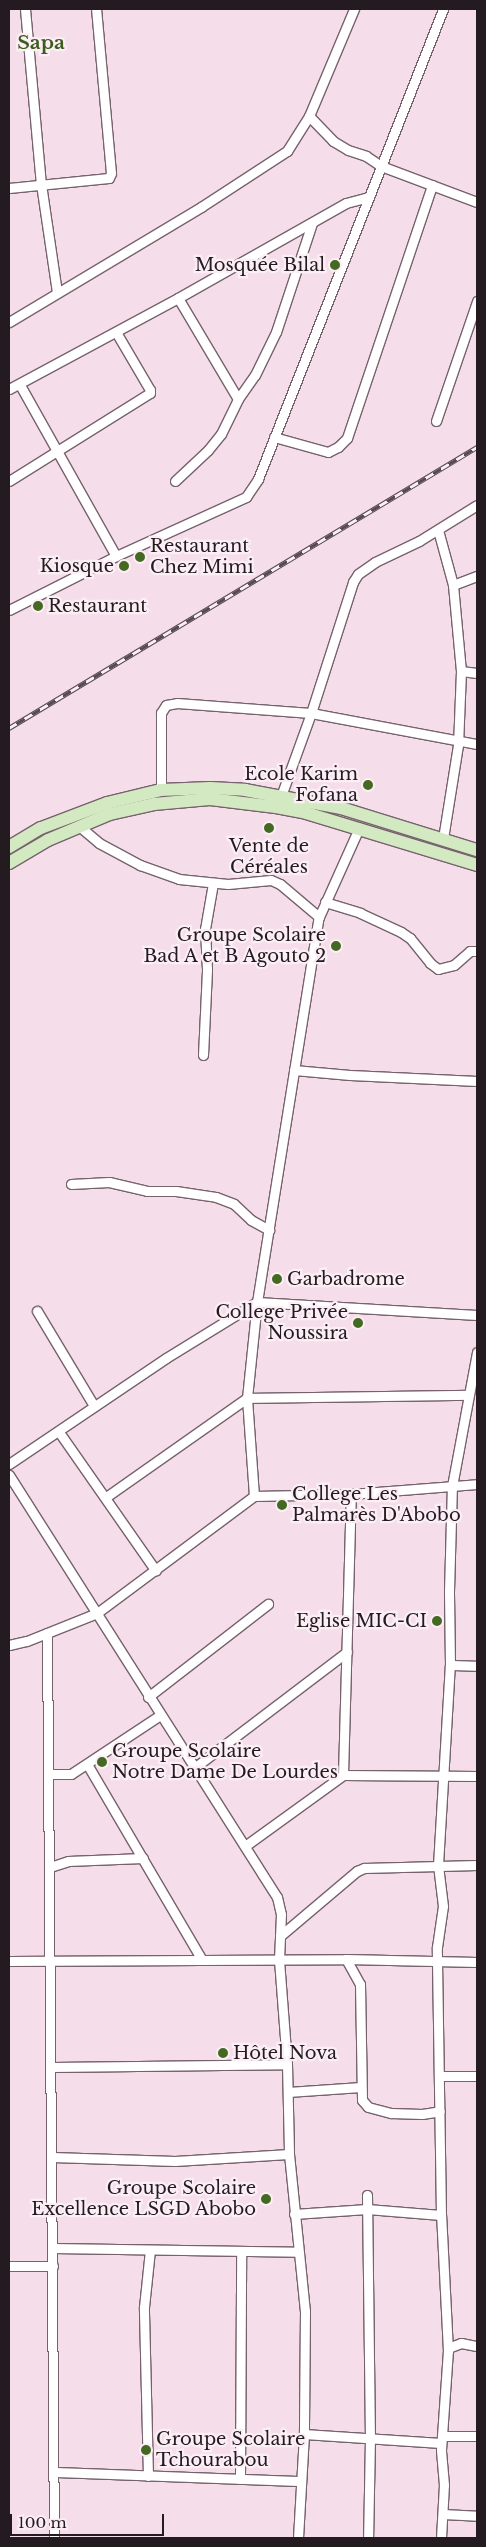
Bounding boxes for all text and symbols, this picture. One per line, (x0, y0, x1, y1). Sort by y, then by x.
district label: Sapa (17, 32, 65, 54)
place label: Mosquée Bilal (195, 254, 325, 276)
marker: Mosquée Bilal (329, 259, 341, 271)
place label: Restaurant Chez Mimi (150, 536, 254, 578)
marker: Restaurant Chez Mimi (134, 551, 146, 563)
place label: Kiosque (40, 555, 114, 577)
marker: Kiosque (118, 560, 130, 572)
place label: Restaurant (48, 595, 147, 617)
marker: Restaurant (32, 600, 44, 612)
place label: Ecole Karim Fofana (244, 764, 358, 806)
marker: Ecole Karim Fofana (362, 779, 374, 791)
marker: Vente de Céréales (263, 822, 275, 834)
place label: Vente de Céréales (229, 836, 309, 879)
place label: Groupe Scolaire Bad A et B Agouto 2 (141, 925, 326, 968)
marker: Groupe Scolaire Bad A et B Agouto 2 (330, 940, 342, 952)
place label: Garbadrome (287, 1268, 405, 1290)
marker: Garbadrome (271, 1273, 283, 1285)
place label: College Privée Noussira (215, 1302, 348, 1345)
marker: College Privée Noussira (352, 1317, 364, 1329)
place label: College Les Palmarès D'Abobo (292, 1484, 461, 1526)
marker: College Les Palmarès D'Abobo (276, 1499, 288, 1511)
place label: Eglise MIC-CI (296, 1610, 427, 1632)
marker: Eglise MIC-CI (431, 1615, 443, 1627)
place label: Groupe Scolaire Notre Dame De Lourdes (112, 1741, 338, 1784)
marker: Groupe Scolaire Notre Dame De Lourdes (96, 1756, 108, 1768)
place label: Hôtel Nova (233, 2042, 337, 2064)
marker: Hôtel Nova (217, 2047, 229, 2059)
place label: Groupe Scolaire Excellence LSGD Abobo (30, 2178, 256, 2220)
marker: Groupe Scolaire Excellence LSGD Abobo (260, 2193, 272, 2205)
place label: Groupe Scolaire Tchourabou (156, 2429, 305, 2472)
marker: Groupe Scolaire Tchourabou (140, 2444, 152, 2456)
scale bar (12, 2504, 166, 2536)
text: 100 m (18, 2513, 67, 2532)

